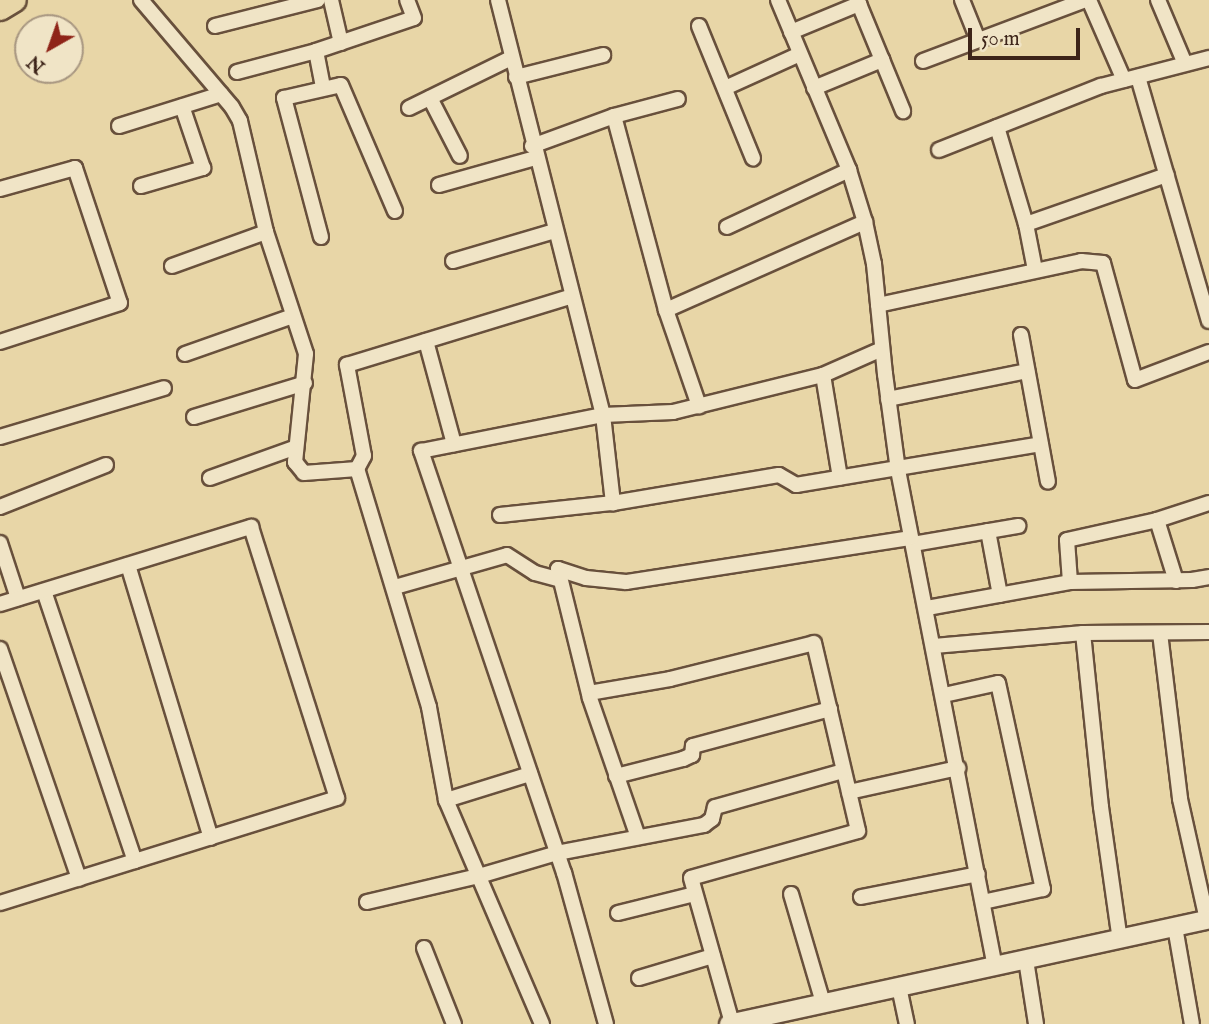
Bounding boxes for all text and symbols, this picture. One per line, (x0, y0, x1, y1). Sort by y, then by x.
north arrow (14, 14, 84, 84)
scale bar (971, 14, 1083, 58)
text: 50 m (981, 26, 1020, 53)
text: N (23, 49, 51, 78)

